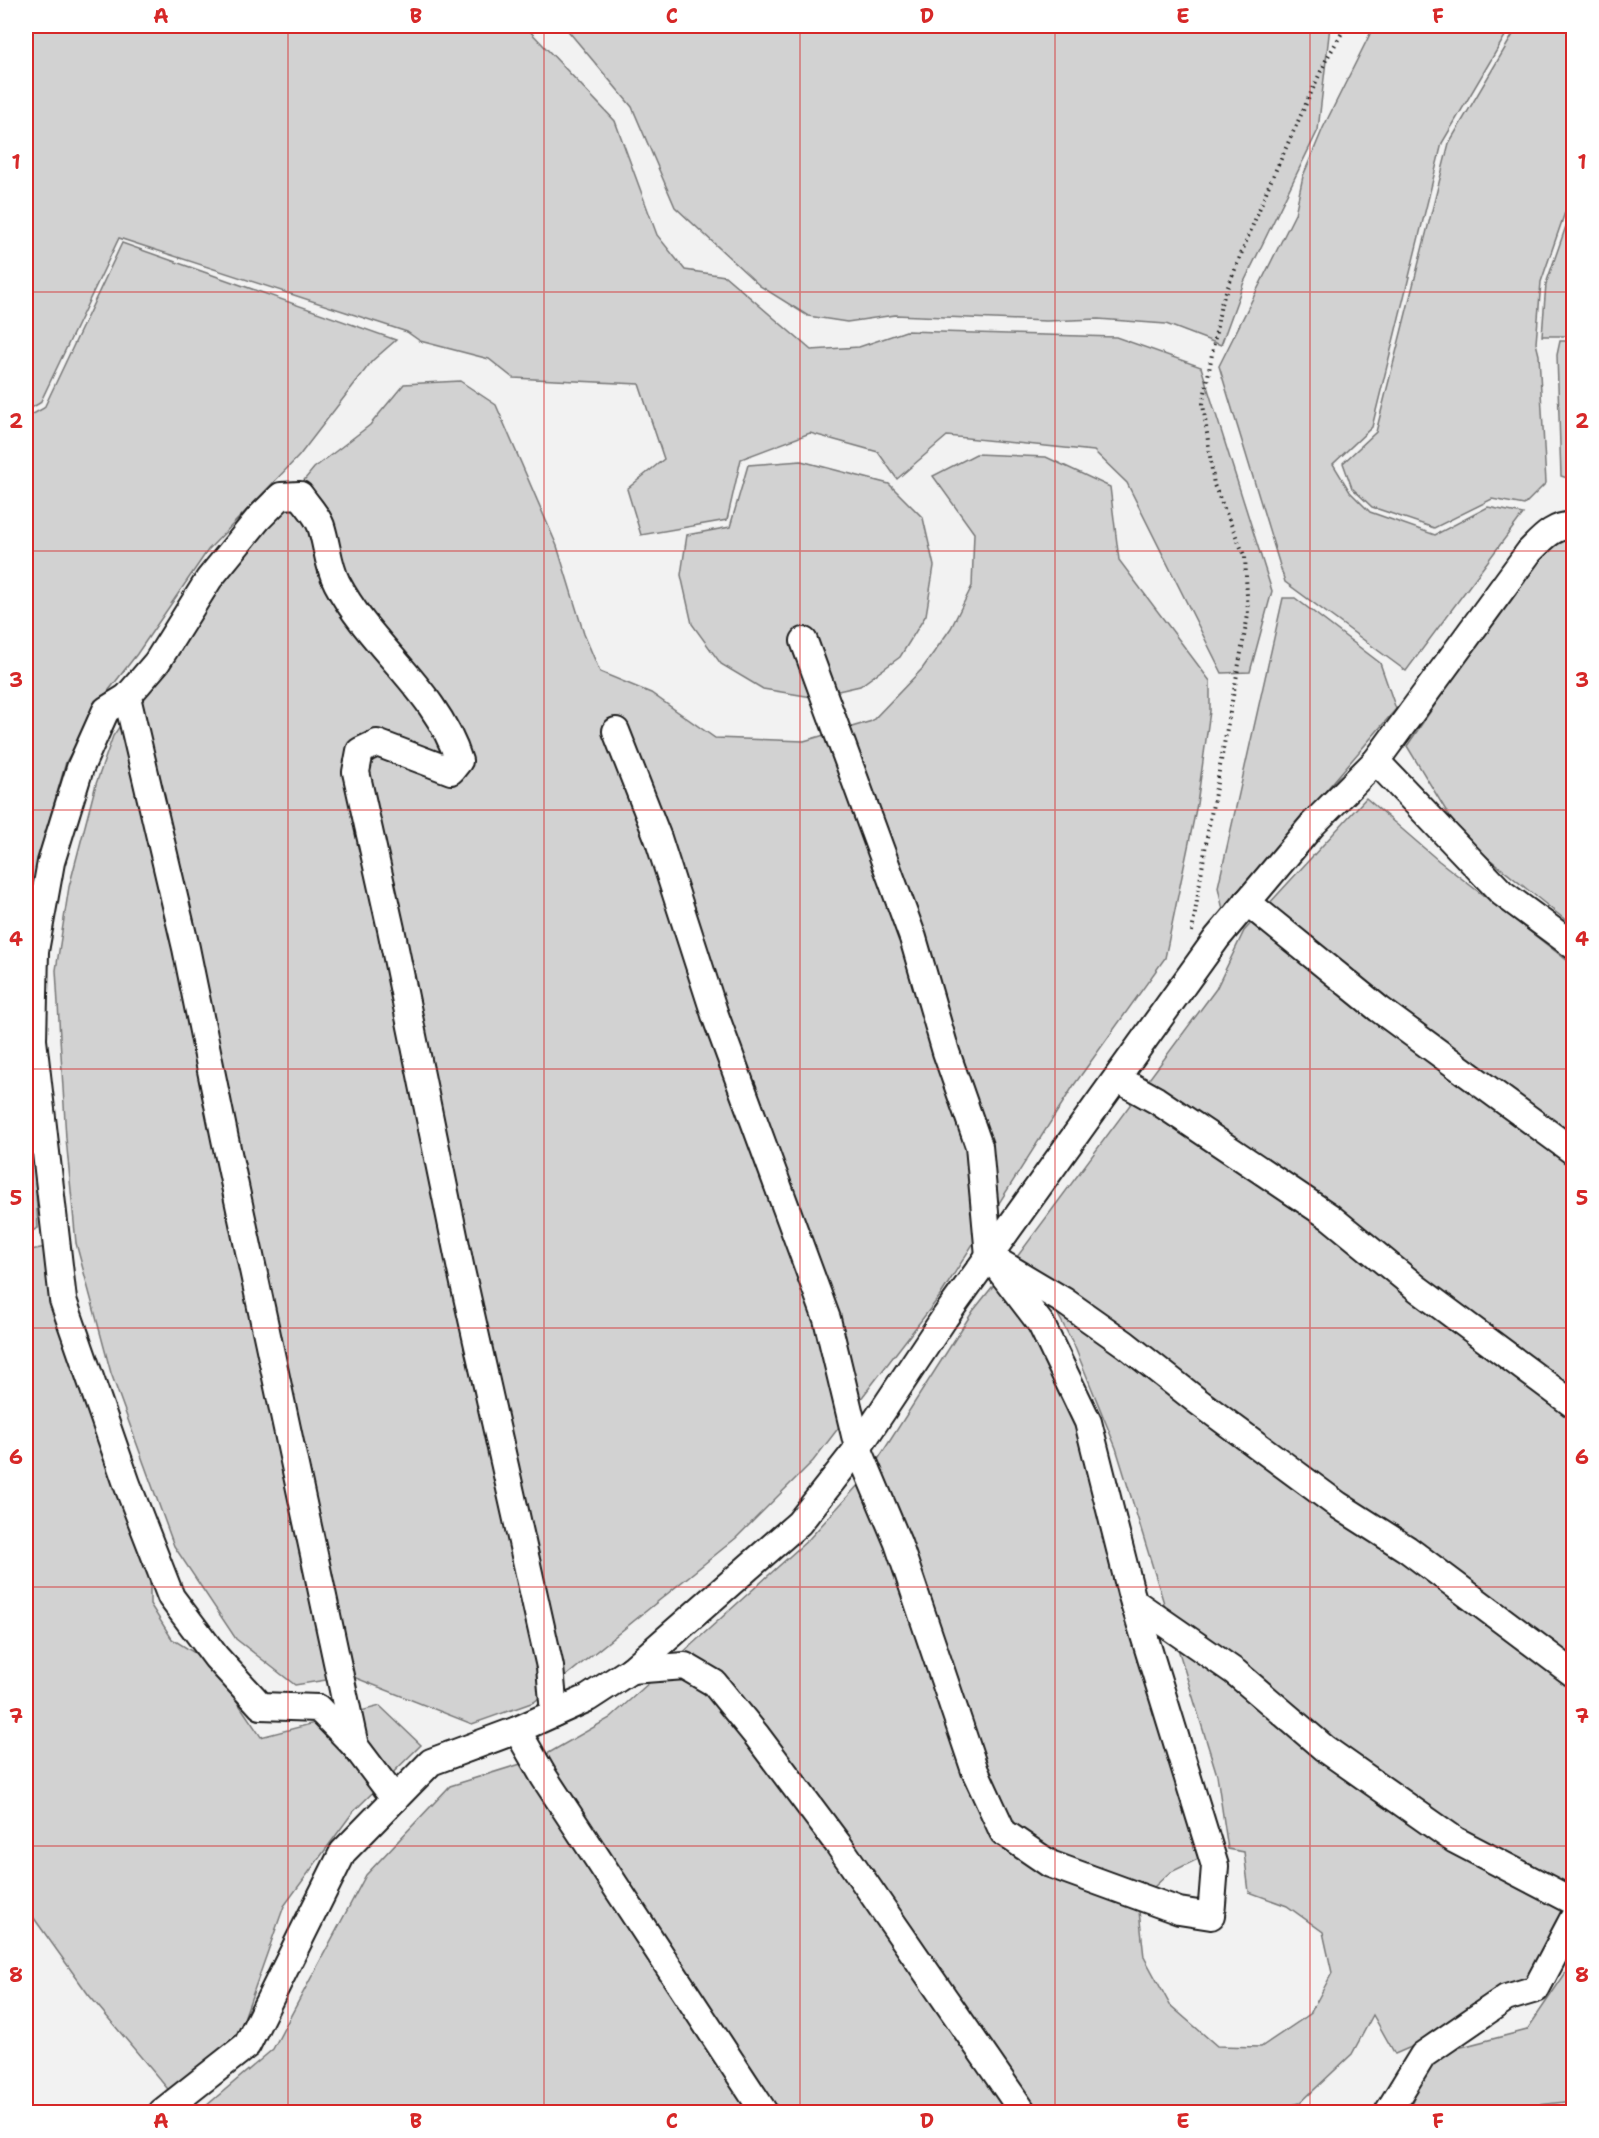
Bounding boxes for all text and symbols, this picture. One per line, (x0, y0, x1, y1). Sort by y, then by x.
text: A (153, 3, 169, 29)
text: B (410, 3, 422, 29)
text: C (666, 3, 678, 29)
text: D (920, 3, 934, 29)
text: E (1176, 3, 1190, 29)
text: F (1432, 3, 1444, 29)
text: 1 (11, 149, 21, 175)
text: 1 (1577, 149, 1587, 175)
text: 2 (9, 408, 23, 434)
text: 2 (1575, 408, 1589, 434)
text: 3 (9, 667, 23, 693)
text: 3 (1575, 667, 1589, 693)
text: 4 (9, 926, 23, 952)
text: 4 (1575, 926, 1589, 952)
text: 5 (10, 1185, 22, 1211)
text: 5 (1576, 1185, 1588, 1211)
text: 6 (9, 1444, 23, 1470)
text: 6 (1575, 1444, 1589, 1470)
text: 7 (9, 1703, 23, 1729)
text: 7 (1575, 1703, 1589, 1729)
text: 8 (9, 1962, 23, 1988)
text: 8 (1575, 1962, 1589, 1988)
text: A (153, 2108, 169, 2134)
text: B (410, 2108, 422, 2134)
text: C (666, 2108, 678, 2134)
text: D (920, 2108, 934, 2134)
text: E (1176, 2108, 1190, 2134)
text: F (1432, 2108, 1444, 2134)

